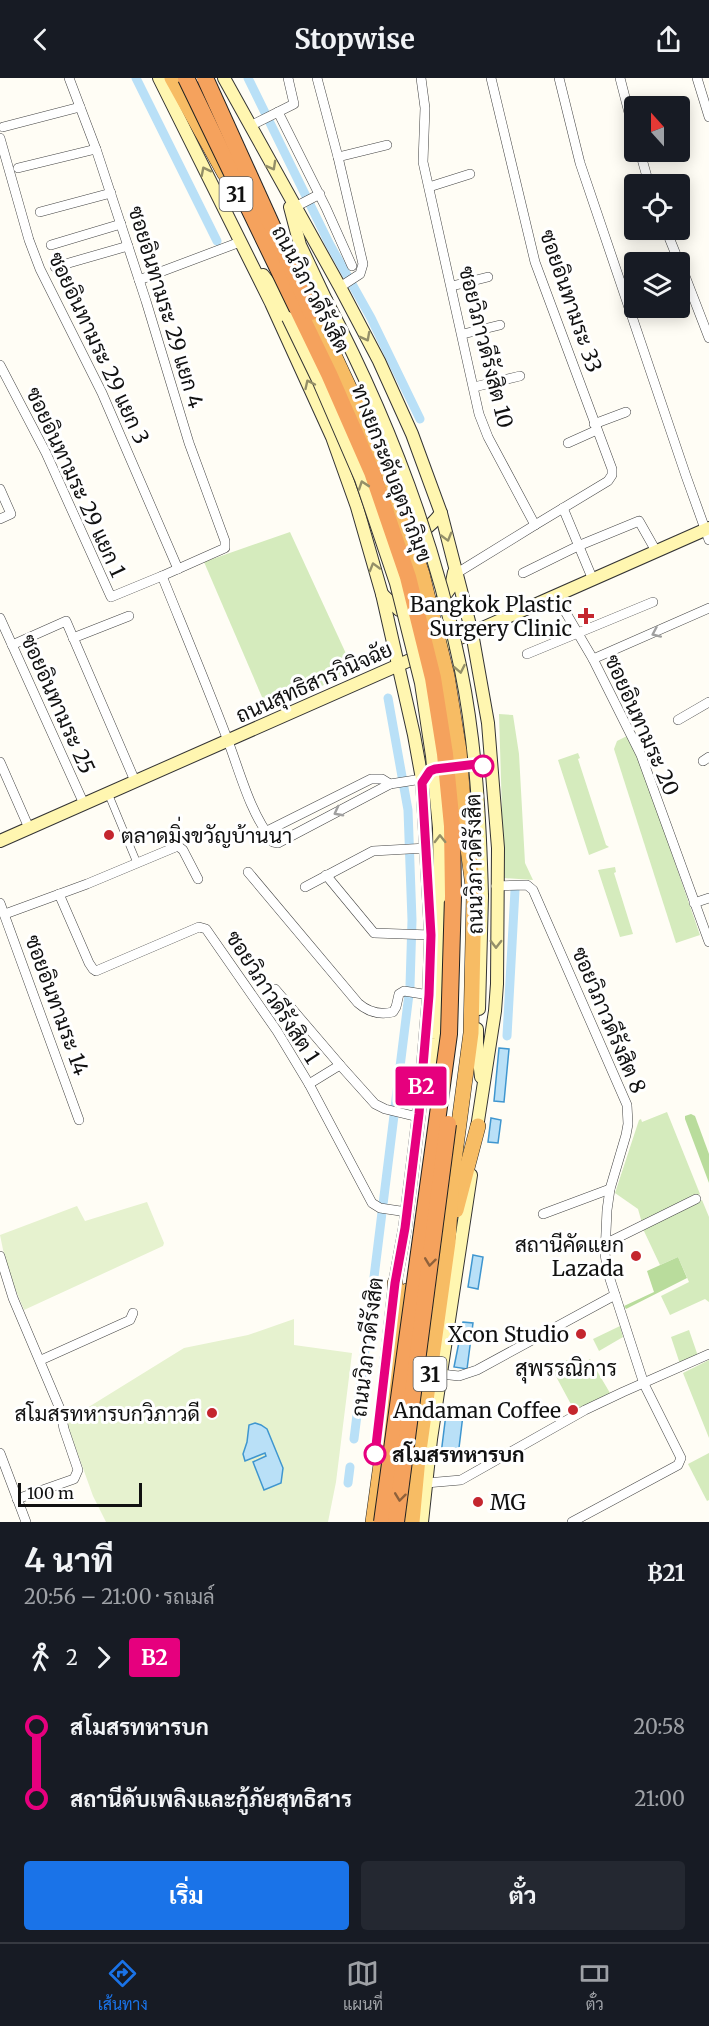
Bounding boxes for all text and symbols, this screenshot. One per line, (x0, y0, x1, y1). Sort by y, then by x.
text: Stopwise (294, 22, 415, 56)
icon: back (24, 23, 57, 56)
icon: share (652, 23, 685, 56)
north arrow (624, 96, 690, 162)
map controls (624, 96, 690, 318)
one-way arrow (265, 160, 276, 171)
one-way arrow (200, 167, 212, 178)
button: locate (624, 174, 690, 240)
road number: 31 (220, 177, 252, 211)
street label: ซอยอินทามระ 29 แยก 4 (122, 203, 210, 411)
street label: ถนนวิภาวดีรังสิต (266, 221, 356, 357)
street label: ซอยอินทามระ 33 (534, 226, 608, 376)
street label: ซอยอินทามระ 29 แยก 3 (43, 248, 155, 448)
button: layers (624, 252, 690, 318)
street label: ซอยวิภาวดีรังสิต 10 (453, 263, 519, 431)
one-way arrow (359, 331, 370, 342)
one-way arrow (304, 380, 316, 391)
street label: ทางยกระดับอุตราภิมุข (345, 380, 438, 566)
street label: ซอยอินทามระ 29 แยก 1 (20, 383, 132, 581)
one-way arrow (358, 481, 371, 491)
one-way arrow (440, 532, 453, 542)
one-way arrow (369, 563, 382, 573)
place label: Bangkok Plastic Surgery Clinic (410, 591, 572, 642)
marker: Bangkok Plastic Surgery Clinic (577, 607, 595, 625)
one-way arrow (651, 625, 662, 637)
street label: ซอยอินทามระ 25 (15, 630, 101, 778)
street label: ถนนสุทธิสารวินิจฉัย (231, 635, 397, 730)
street label: ซอยอินทามระ 20 (599, 650, 685, 800)
one-way arrow (453, 664, 466, 674)
unlabelled marker (472, 755, 494, 777)
street label: ถนนวิภาวดีรังสิต (459, 793, 489, 935)
one-way arrow (334, 805, 345, 816)
place label: ตลาดมิ่งขวัญบ้านนา (121, 816, 292, 849)
marker: ตลาดมิ่งขวัญบ้านนา (102, 828, 116, 842)
one-way arrow (433, 834, 446, 843)
street label: ซอยวิภาวดีรังสิต 1 (220, 925, 326, 1069)
street label: ซอยอินทามระ 14 (19, 931, 95, 1079)
one-way arrow (490, 940, 502, 949)
street label: ซอยวิภาวดีรังสิต 8 (566, 943, 652, 1097)
line badge: B2 (394, 1066, 448, 1106)
text: B2 (408, 1073, 434, 1100)
place label: สถานีคัดแยก Lazada (515, 1231, 624, 1282)
marker: สถานีคัดแยก Lazada (629, 1249, 643, 1263)
one-way arrow (424, 1257, 437, 1266)
street label: ถนนวิภาวดีรังสิต (345, 1276, 389, 1418)
place label: Xcon Studio (448, 1321, 569, 1348)
marker: Xcon Studio (574, 1327, 588, 1341)
district label: สุพรรณิการ (515, 1354, 617, 1384)
road number: 31 (414, 1357, 446, 1391)
place label: Andaman Coffee (392, 1397, 561, 1424)
place label: สโมสรทหารบกวิภาวดี (14, 1400, 200, 1427)
marker: Andaman Coffee (566, 1403, 580, 1417)
marker: สโมสรทหารบกวิภาวดี (205, 1406, 219, 1420)
place label: สโมสรทหารบก (392, 1441, 525, 1468)
marker: สโมสรทหารบก (364, 1443, 386, 1465)
scale bar (18, 1480, 142, 1508)
text: 100 m (27, 1483, 74, 1503)
place label: MG (490, 1489, 526, 1516)
one-way arrow (394, 1492, 406, 1501)
marker: MG (471, 1495, 485, 1509)
text: 4 นาที (24, 1540, 113, 1581)
text: ฿21 (647, 1559, 685, 1587)
text: 20:56 – 21:00 · รถเมล์ (24, 1584, 215, 1609)
icon: walk (24, 1641, 57, 1674)
icon: forward (87, 1641, 120, 1674)
text: B2 (141, 1644, 168, 1671)
text: 2 (66, 1645, 78, 1670)
text: สโมสรทหารบก (70, 1713, 209, 1741)
text: 20:58 (633, 1714, 685, 1739)
text: สถานีดับเพลิงและกู้ภัยสุทธิสาร (70, 1785, 352, 1813)
text: 21:00 (635, 1786, 685, 1811)
button: เริ่ม (24, 1861, 349, 1930)
button: ตั๋ว (361, 1861, 685, 1930)
tab: เส้นทาง (98, 1957, 148, 2014)
tab: แผนที่ (343, 1957, 383, 2014)
tab: ตั๋ว (578, 1957, 611, 2014)

